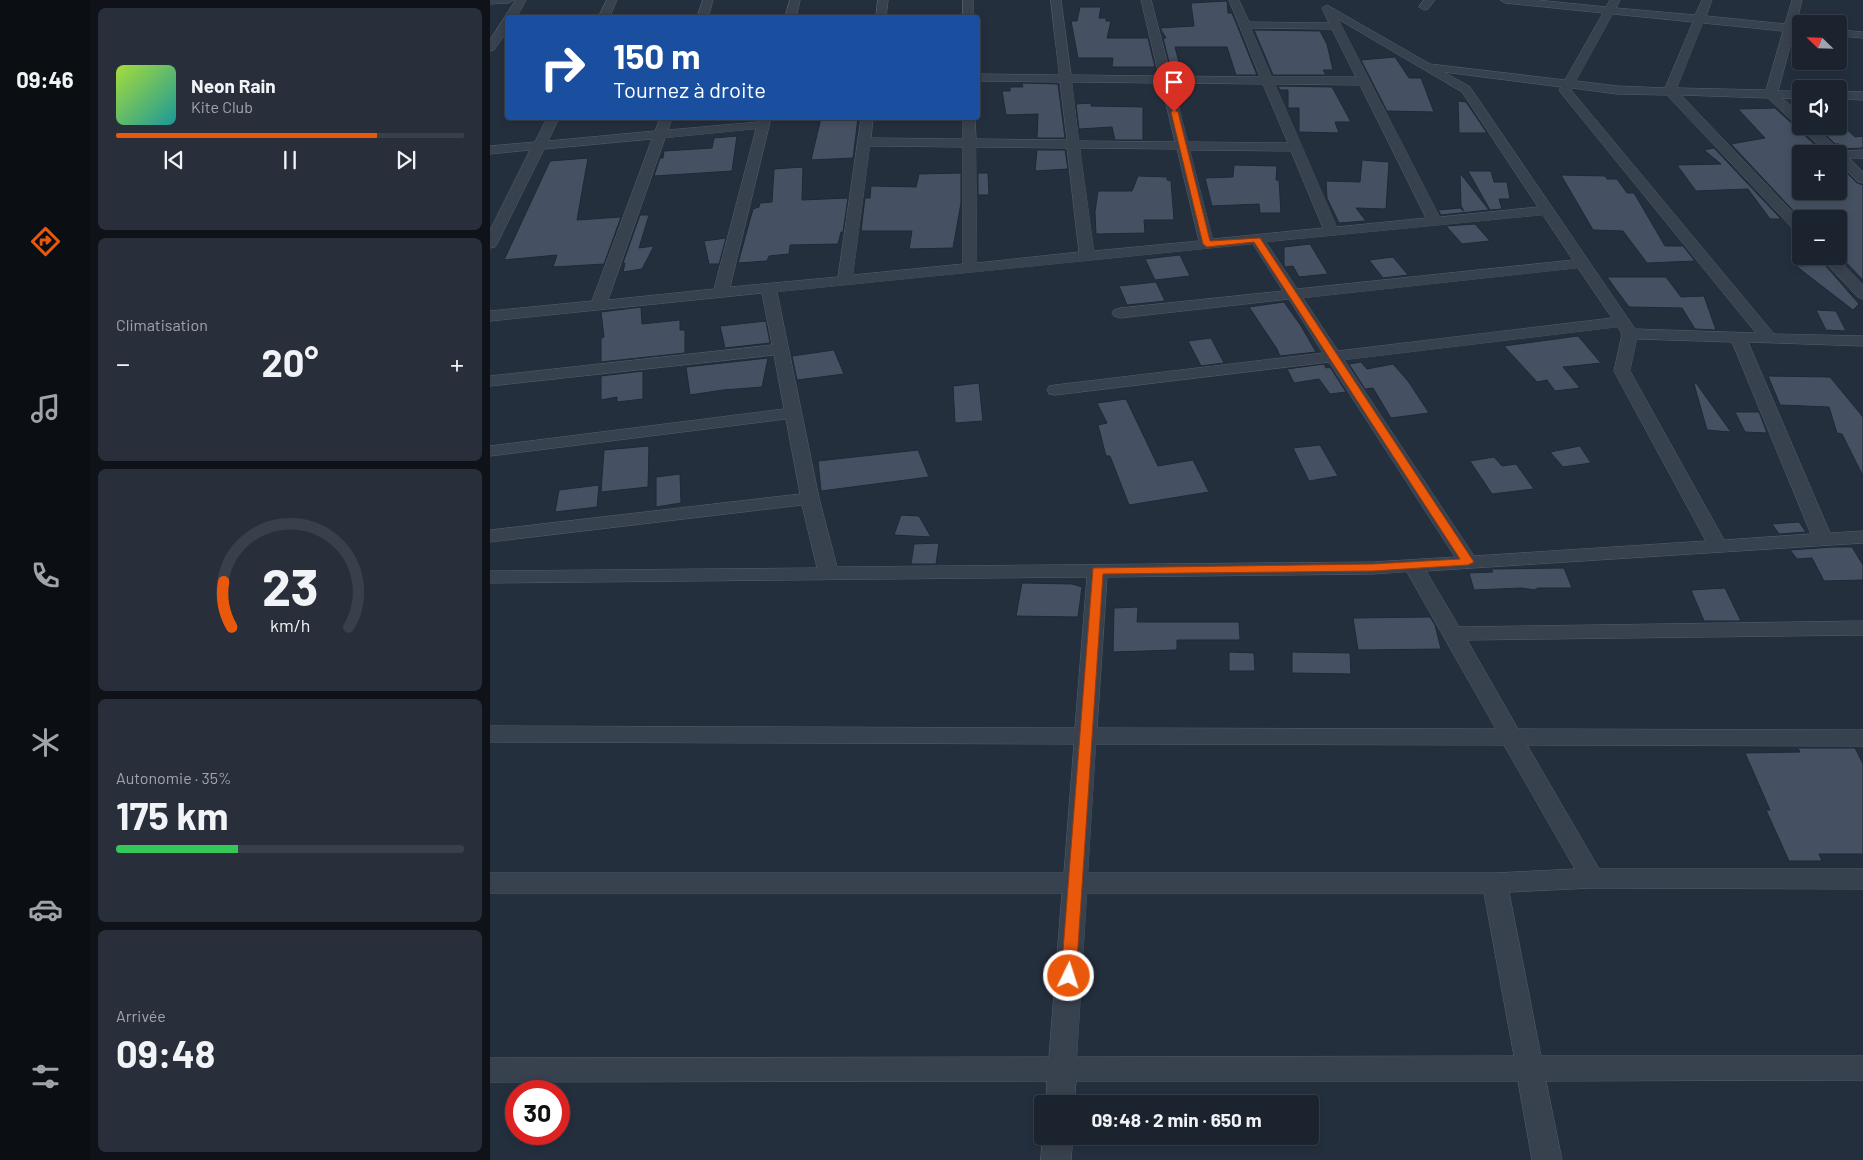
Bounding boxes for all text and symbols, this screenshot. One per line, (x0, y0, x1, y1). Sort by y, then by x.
north arrow (1792, 15, 1848, 70)
map controls (1792, 15, 1847, 265)
text: 150 m (613, 34, 700, 76)
icon: right (530, 35, 595, 100)
pin (1153, 61, 1195, 112)
text: 09:46 (16, 66, 74, 92)
icon: arrive (1160, 68, 1188, 96)
text: Neon Rain (191, 74, 276, 97)
text: Tournez à droite (613, 76, 766, 102)
button: sound (1792, 80, 1847, 135)
text: Kite Club (191, 97, 253, 116)
button: + (1792, 145, 1847, 200)
icon: previous (160, 146, 188, 174)
icon: pause (276, 146, 304, 174)
icon: next (392, 146, 420, 174)
button: − (1792, 210, 1847, 265)
icon: directions (28, 224, 63, 259)
text: Climatisation (116, 315, 208, 334)
text: 20° (261, 339, 319, 385)
text: − (116, 346, 130, 380)
text: + (450, 346, 464, 380)
icon: music (28, 391, 63, 426)
text: 23 (262, 554, 318, 616)
icon: phone (28, 558, 63, 593)
text: km/h (270, 614, 310, 636)
icon: climate (28, 725, 63, 760)
text: Autonomie · 35% (116, 768, 231, 787)
text: 175 km (116, 792, 228, 838)
icon: car (28, 892, 63, 927)
position arrow (1042, 949, 1094, 1001)
text: Arrivée (116, 1006, 166, 1025)
text: 09:48 (116, 1030, 215, 1076)
icon: filters (28, 1059, 63, 1094)
speed limit sign: 30 (505, 1080, 570, 1145)
text: 09:48 · 2 min · 650 m (1091, 1108, 1262, 1131)

